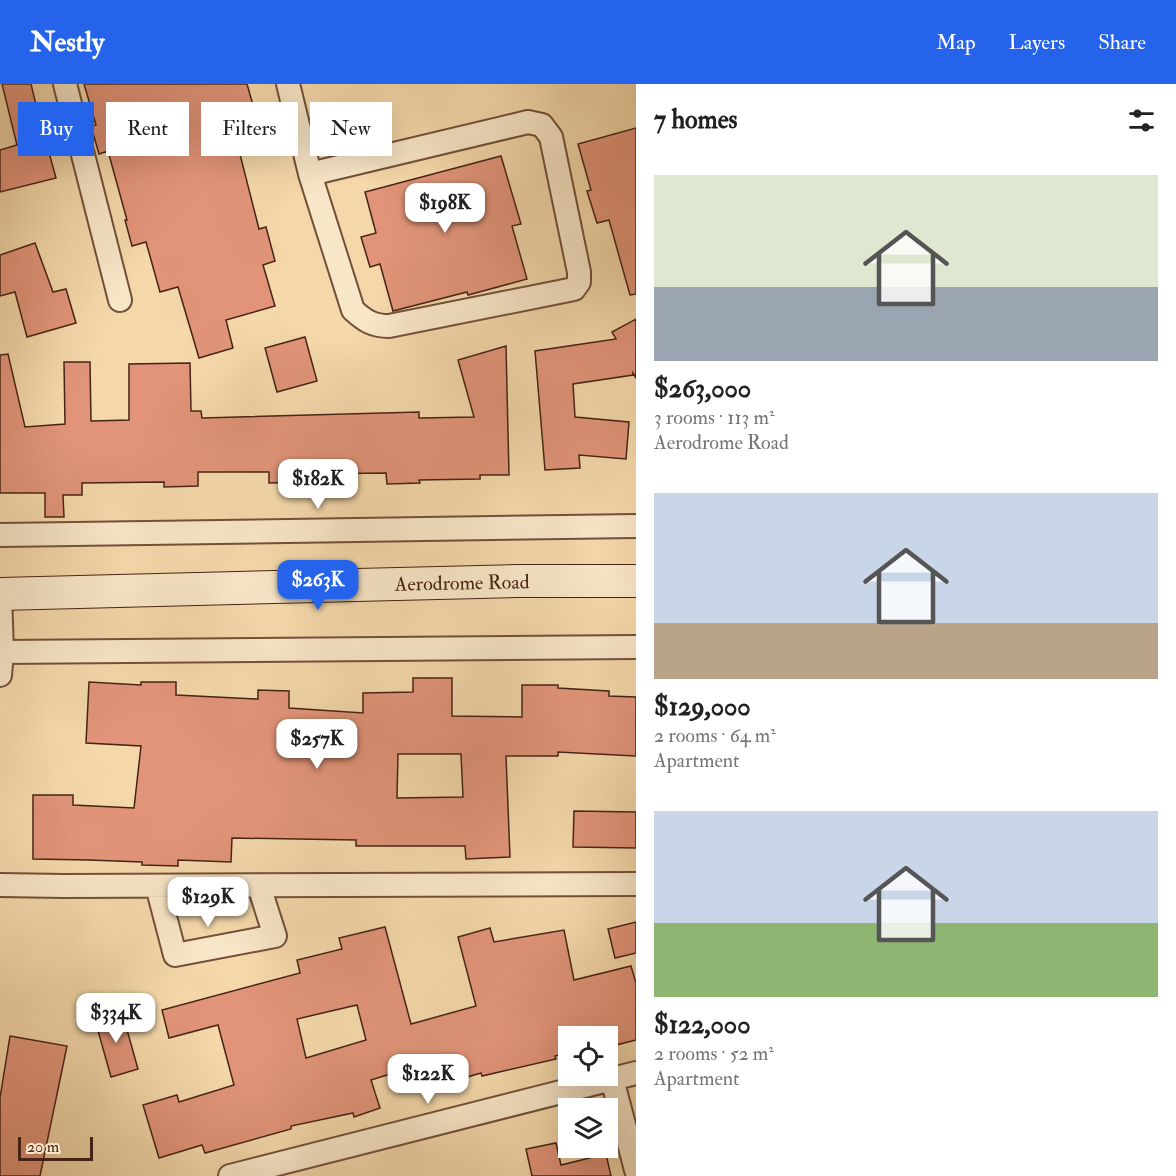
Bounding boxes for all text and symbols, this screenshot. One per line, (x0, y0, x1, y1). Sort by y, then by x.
text: Nestly (30, 25, 104, 60)
text: Map (936, 29, 976, 56)
text: Layers (1009, 29, 1065, 56)
text: Share (1098, 29, 1146, 56)
chip: Buy (18, 102, 94, 156)
chip: Rent (106, 102, 189, 156)
chip: Filters (201, 102, 298, 156)
chip: New (310, 102, 392, 156)
text: 7 homes (654, 104, 737, 136)
icon: filters (1125, 104, 1158, 137)
pin: $198K (403, 183, 487, 234)
text: $198K (419, 190, 471, 215)
icon: home (852, 214, 960, 322)
text: $263,000 (654, 373, 751, 405)
text: 3 rooms · 113 m² (654, 405, 775, 430)
text: Aerodrome Road (654, 430, 789, 455)
pin: $182K (276, 459, 360, 510)
text: $182K (292, 466, 344, 491)
icon: home (852, 532, 960, 640)
pin: $263K (276, 560, 360, 611)
text: $263K (291, 567, 345, 592)
street label: Aerodrome Road (393, 569, 530, 597)
text: $129,000 (654, 691, 751, 723)
pin: $257K (275, 719, 359, 770)
text: 2 rooms · 64 m² (654, 723, 776, 748)
text: $257K (290, 726, 344, 751)
text: Apartment (654, 748, 739, 773)
icon: home (852, 850, 960, 958)
pin: $129K (166, 877, 250, 928)
text: $129K (182, 884, 234, 909)
pin: $334K (74, 993, 158, 1044)
text: $334K (90, 1000, 142, 1025)
text: $122,000 (654, 1009, 751, 1041)
map controls (558, 1026, 618, 1158)
button: locate (558, 1026, 618, 1086)
text: 2 rooms · 52 m² (654, 1041, 774, 1066)
pin: $122K (386, 1054, 470, 1105)
text: $122K (402, 1061, 454, 1086)
text: Apartment (654, 1066, 739, 1091)
button: layers (558, 1098, 618, 1158)
scale bar (18, 1134, 93, 1162)
text: 20 m (27, 1137, 59, 1157)

